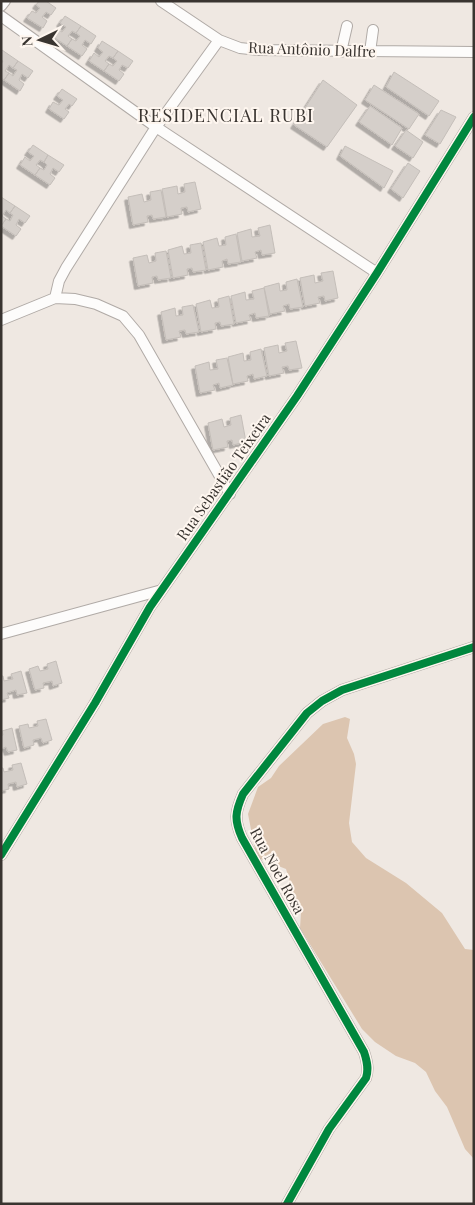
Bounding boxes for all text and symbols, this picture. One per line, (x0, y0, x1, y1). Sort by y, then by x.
north arrow (15, 15, 65, 65)
text: N (17, 35, 36, 47)
street label: Rua Antônio Dalfre (248, 37, 376, 61)
district label: RESIDENCIAL RUBI (138, 103, 314, 127)
street label: Rua Sebastião Teixeira (172, 408, 275, 544)
street label: Rua Noel Rosa (246, 824, 310, 918)

